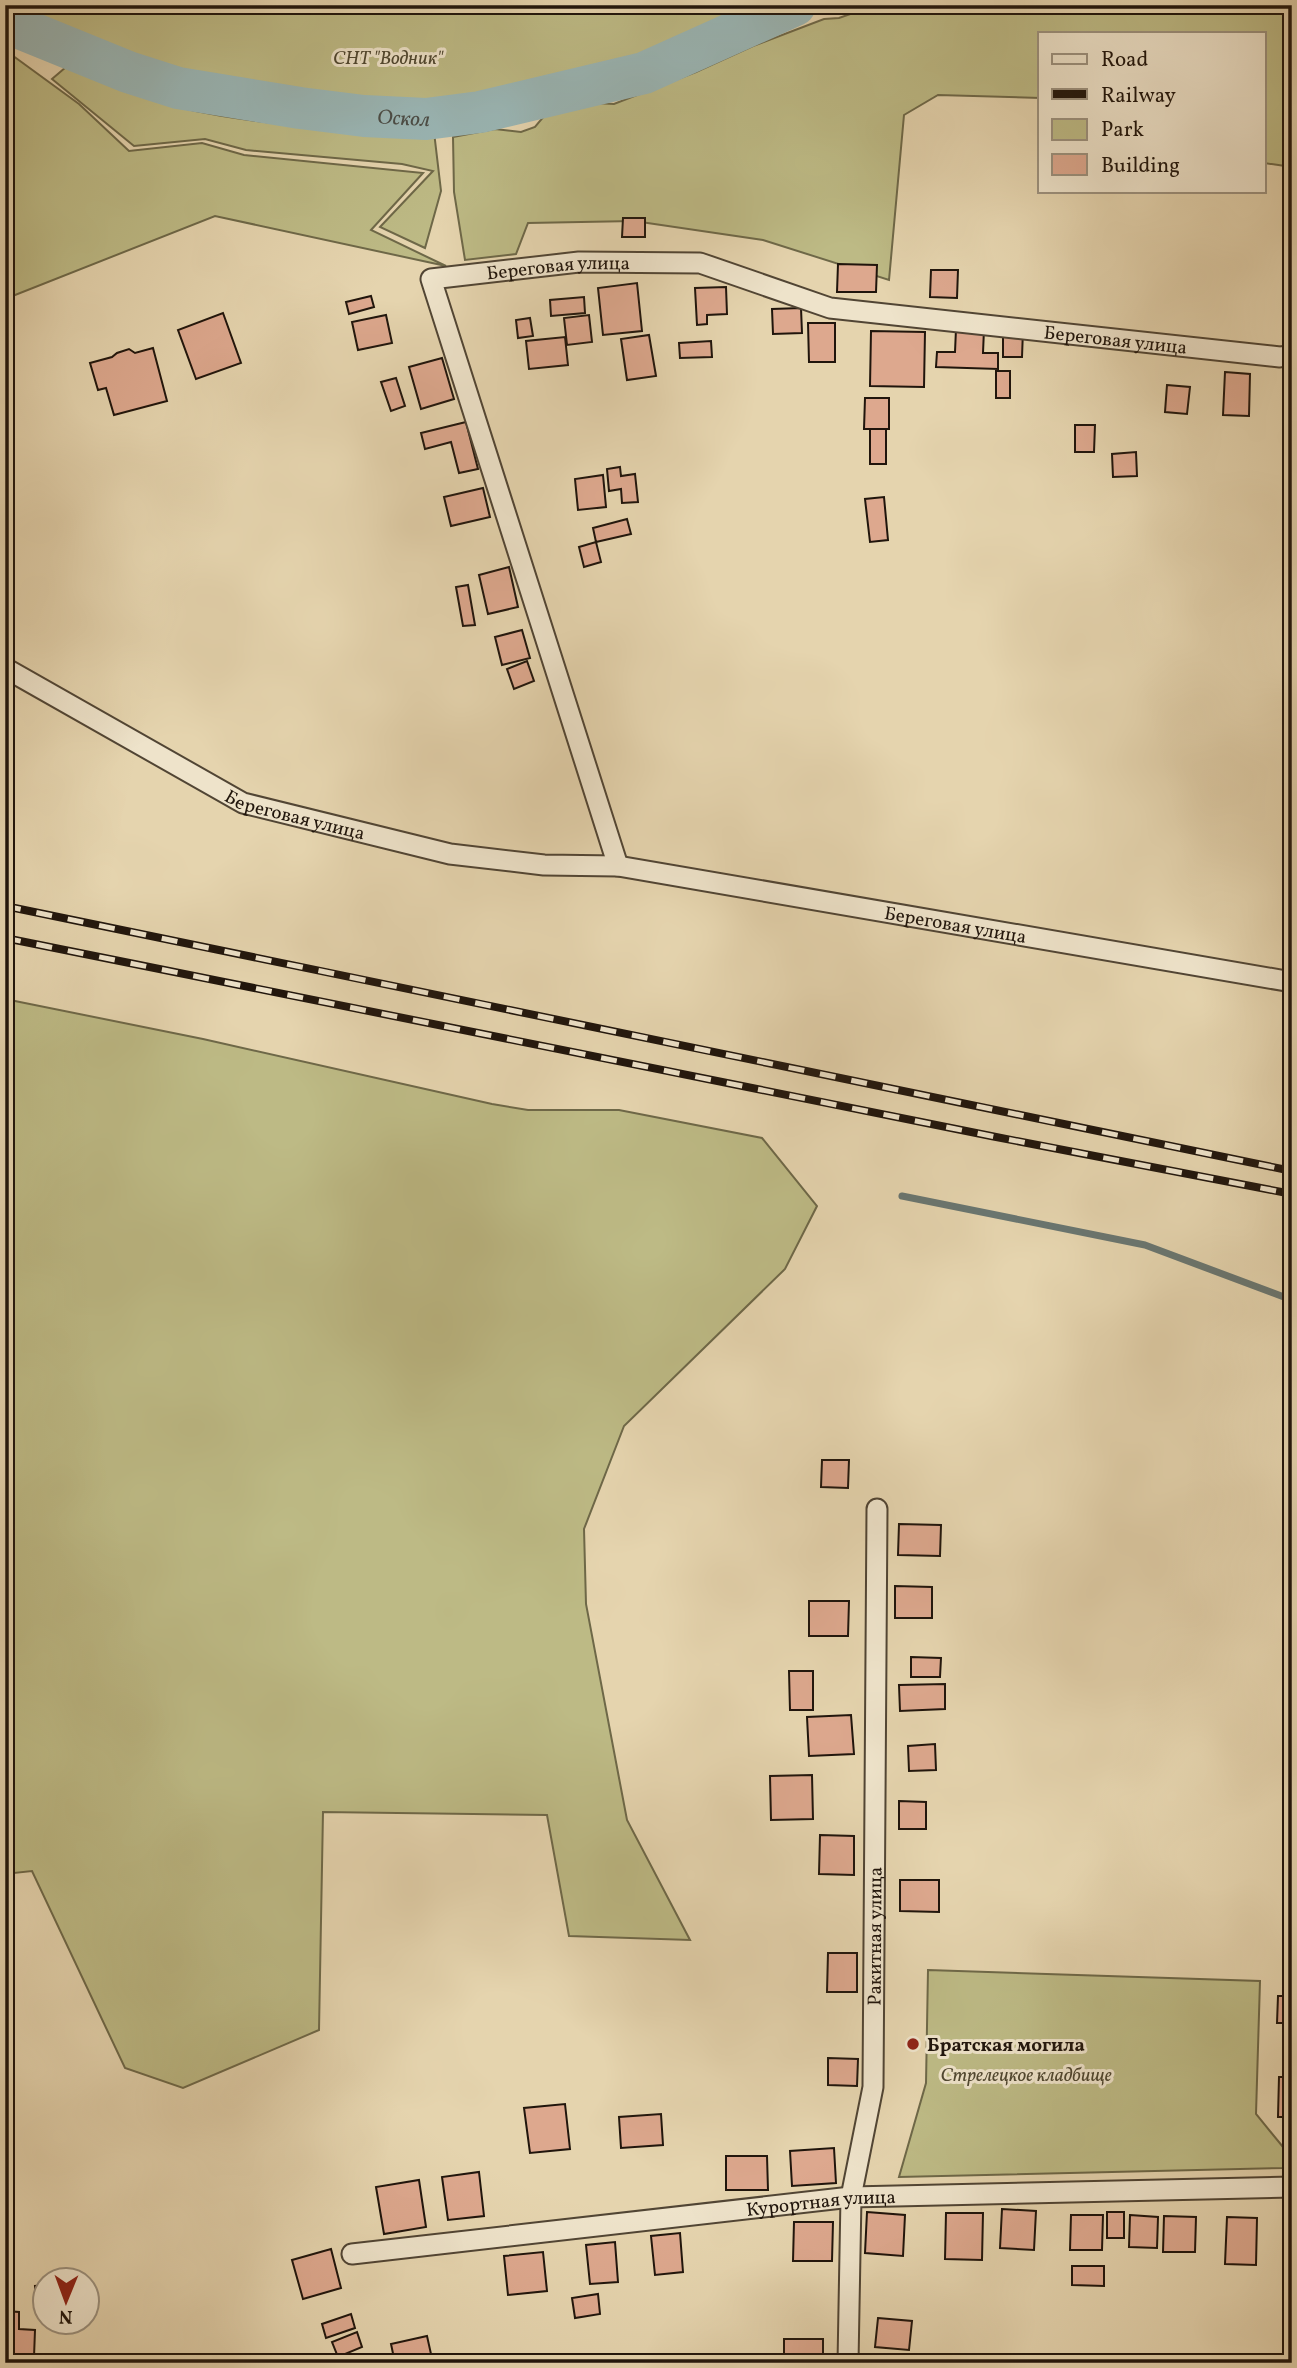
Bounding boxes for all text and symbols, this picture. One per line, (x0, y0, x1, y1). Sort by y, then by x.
legend (1038, 32, 1266, 192)
park label: СНТ "Водник" (333, 46, 444, 72)
text: Road (1101, 46, 1148, 75)
text: Railway (1101, 82, 1177, 111)
water label: Оскол (376, 104, 431, 135)
text: Park (1101, 116, 1144, 145)
text: Building (1101, 152, 1180, 181)
street label: Береговая улица (485, 251, 630, 288)
street label: Береговая улица (1042, 320, 1188, 362)
street label: Береговая улица (219, 784, 367, 848)
street label: Береговая улица (882, 901, 1028, 951)
street label: Ракитная улица (863, 1867, 890, 2006)
place label: Братская могила (927, 2033, 1085, 2059)
marker: Братская могила (905, 2036, 921, 2052)
park label: Стрелецкое кладбище (940, 2063, 1112, 2089)
street label: Курортная улица (745, 2185, 896, 2224)
north arrow (32, 2266, 102, 2336)
text: N (58, 2303, 73, 2329)

